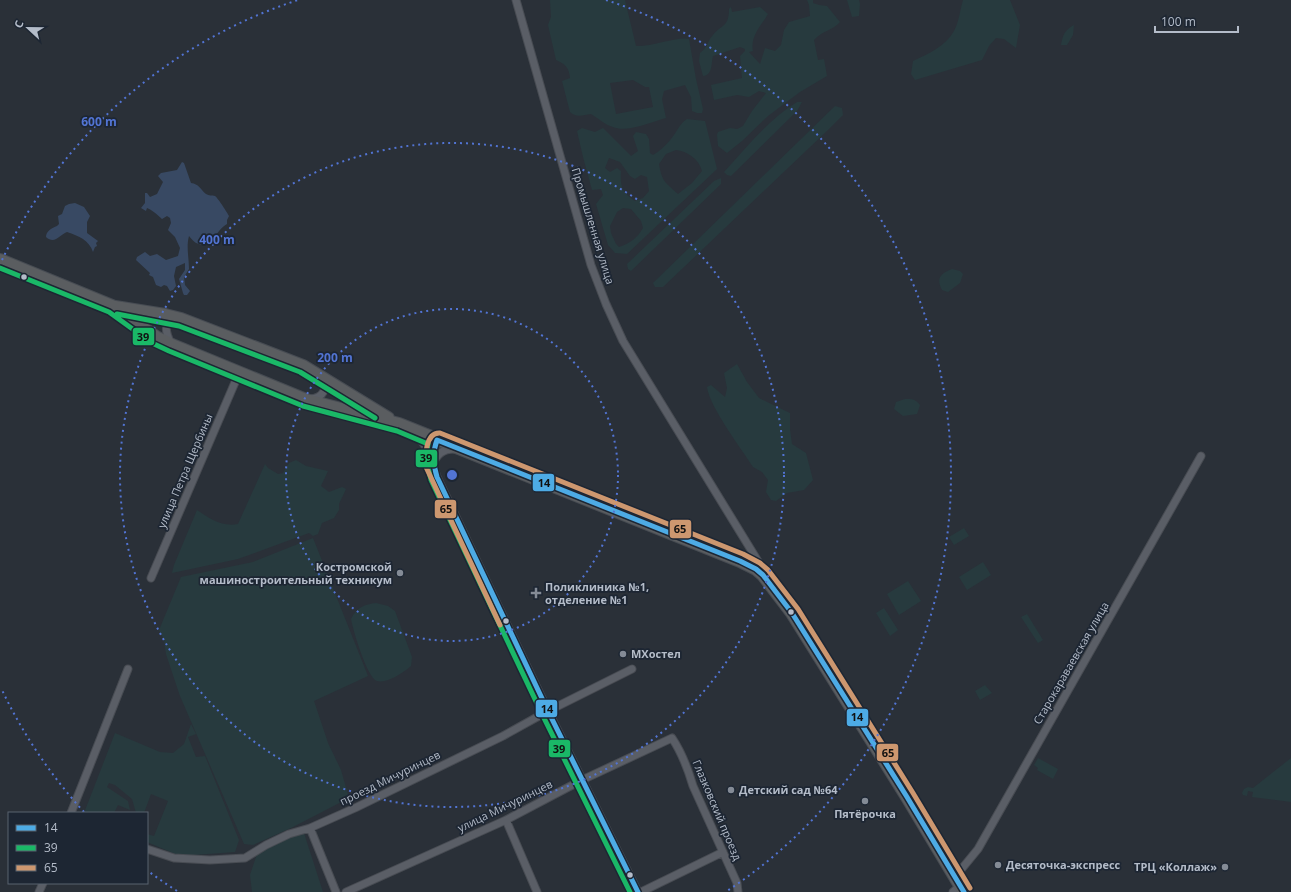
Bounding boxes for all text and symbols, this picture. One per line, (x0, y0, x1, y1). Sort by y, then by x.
north arrow (8, 8, 48, 48)
scale bar (1155, 8, 1238, 34)
text: 100 m (1161, 13, 1196, 30)
text: С (10, 18, 27, 30)
text: 600 m (81, 113, 117, 130)
street label: Промышленная улица (569, 166, 618, 286)
text: 400 m (199, 231, 235, 248)
unlabelled marker (19, 272, 29, 282)
line badge: 39 (132, 327, 155, 346)
text: 39 (137, 329, 149, 344)
text: 200 m (317, 349, 353, 366)
street label: улица Петра Щербины (154, 411, 215, 530)
line badge: 39 (415, 449, 438, 468)
text: 39 (420, 450, 432, 465)
centre of rings (445, 468, 459, 482)
line badge: 14 (532, 473, 555, 492)
text: 14 (538, 475, 551, 490)
line badge: 65 (434, 499, 457, 519)
text: 65 (440, 501, 452, 516)
line badge: 65 (669, 519, 692, 539)
text: 65 (674, 521, 686, 536)
place label: Костромской машиностроительный техникум (200, 559, 392, 587)
marker: Костромской машиностроительный техникум (395, 568, 405, 578)
place label: Поликлиника №1, отделение №1 (545, 579, 649, 607)
marker: Поликлиника №1, отделение №1 (530, 587, 542, 599)
street label: Старокараваевская улица (1029, 599, 1112, 727)
unlabelled marker (786, 607, 796, 617)
unlabelled marker (501, 616, 511, 626)
place label: МХостел (631, 646, 681, 661)
marker: МХостел (618, 649, 628, 659)
line badge: 14 (535, 699, 558, 718)
text: 14 (541, 701, 554, 716)
line badge: 14 (846, 708, 869, 727)
text: 14 (851, 709, 864, 724)
line badge: 39 (548, 739, 571, 758)
text: 39 (553, 741, 565, 756)
line badge: 65 (876, 743, 899, 762)
text: 65 (882, 745, 894, 760)
street label: проезд Мичуринцев (337, 747, 442, 808)
street label: Глазковский проезд (689, 757, 746, 863)
street label: улица Мичуринцев (455, 776, 555, 835)
place label: Детский сад №64 (739, 782, 838, 797)
marker: Детский сад №64 (726, 785, 736, 795)
marker: Пятёрочка (860, 796, 870, 806)
place label: Пятёрочка (834, 806, 896, 821)
legend (8, 812, 148, 884)
text: 14 (44, 819, 58, 836)
text: 39 (44, 839, 58, 856)
place label: Десяточка-экспресс (1006, 857, 1121, 872)
text: 65 (44, 859, 58, 876)
place label: ТРЦ «Коллаж» (1134, 859, 1217, 874)
marker: Десяточка-экспресс (993, 860, 1003, 870)
marker: ТРЦ «Коллаж» (1220, 862, 1230, 872)
unlabelled marker (625, 870, 635, 880)

